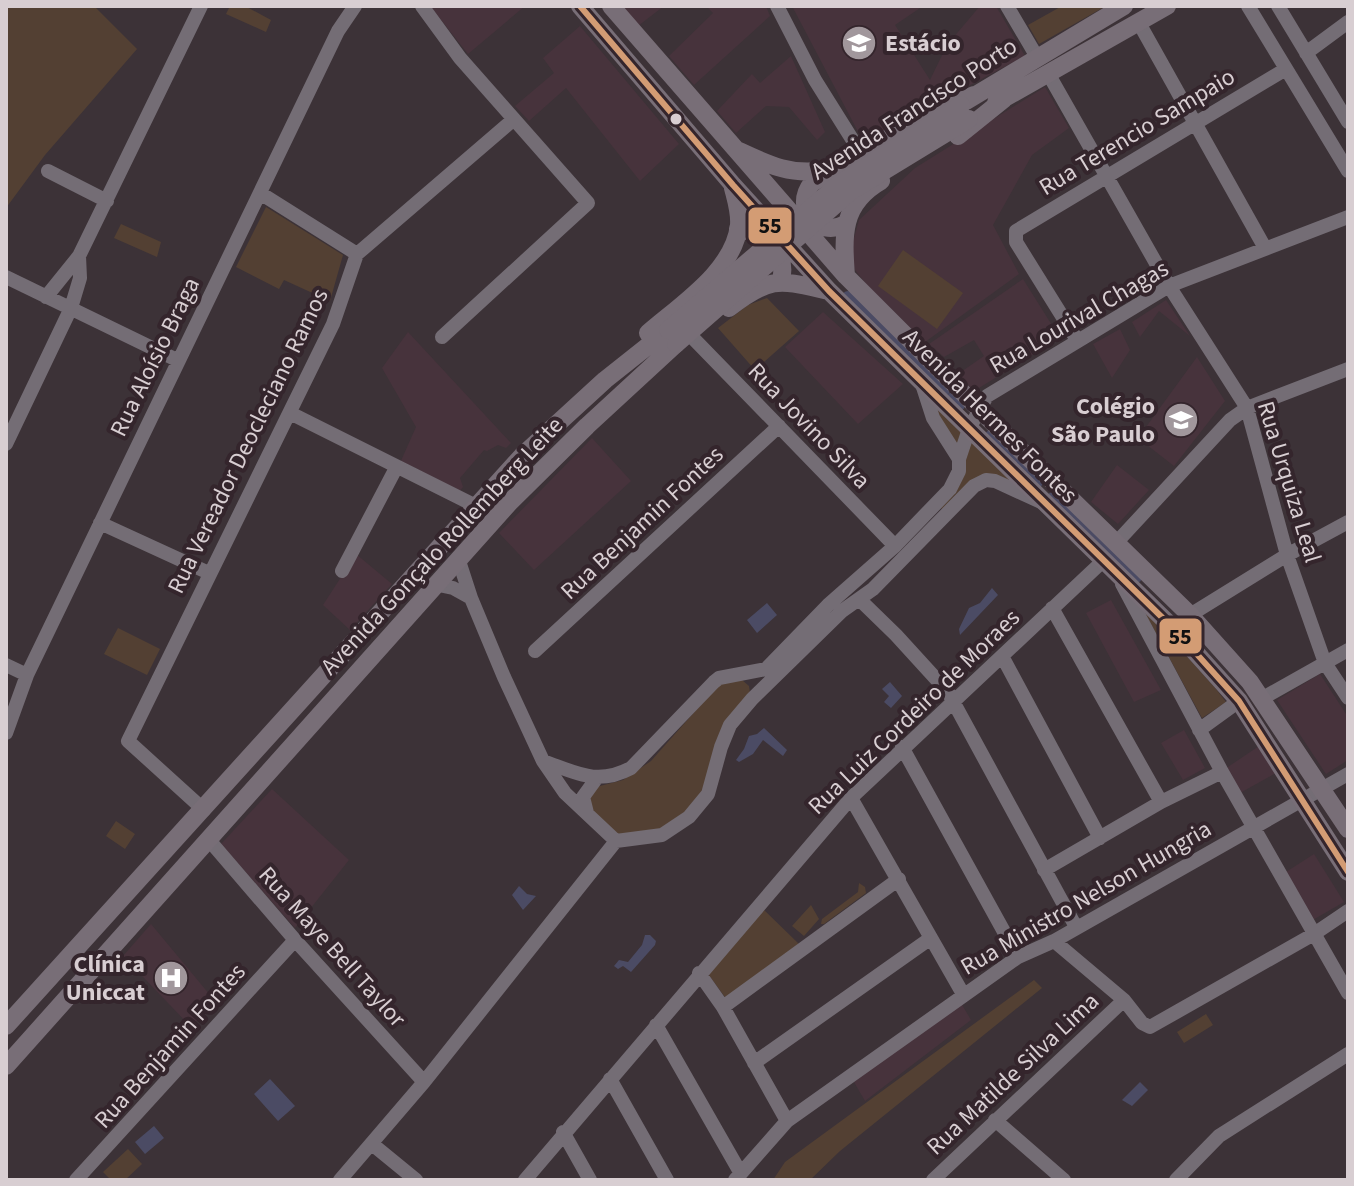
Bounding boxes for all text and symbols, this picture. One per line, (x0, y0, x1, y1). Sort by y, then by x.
school or university icon: Estácio (840, 24, 878, 62)
place label: Estácio (885, 26, 961, 61)
street label: Avenida Francisco Porto (804, 29, 1024, 189)
street label: Rua Terencio Sampaio (1032, 59, 1242, 205)
unlabelled marker (668, 111, 684, 127)
line badge: 55 (747, 206, 793, 245)
text: 55 (758, 210, 782, 242)
street label: Rua Lourival Chagas (983, 251, 1175, 383)
street label: Rua Aloísio Braga (101, 271, 209, 443)
street label: Rua Vereador Deocleciano Ramos (159, 282, 337, 600)
street label: Avenida Hermes Fontes (895, 321, 1085, 511)
street label: Rua Jovino Silva (740, 355, 878, 497)
place label: Colégio São Paulo (1051, 389, 1155, 452)
street label: Rua Urquiza Leal (1248, 397, 1330, 567)
school or university icon: Colégio São Paulo (1162, 401, 1200, 439)
street label: Avenida Gonçalo Rollemberg Leite (312, 409, 572, 683)
street label: Rua Benjamin Fontes (553, 438, 731, 608)
street label: Rua Luiz Cordeiro de Moraes (800, 601, 1028, 823)
line badge: 55 (1158, 617, 1203, 655)
text: 55 (1168, 621, 1192, 653)
street label: Rua Ministro Nelson Hungria (954, 812, 1218, 984)
street label: Rua Maye Bell Taylor (250, 859, 414, 1036)
place label: Clínica Uniccat (66, 947, 145, 1010)
street label: Rua Benjamin Fontes (86, 956, 254, 1136)
hospital icon: Clínica Uniccat (152, 959, 190, 997)
street label: Rua Matilde Silva Lima (919, 984, 1107, 1164)

